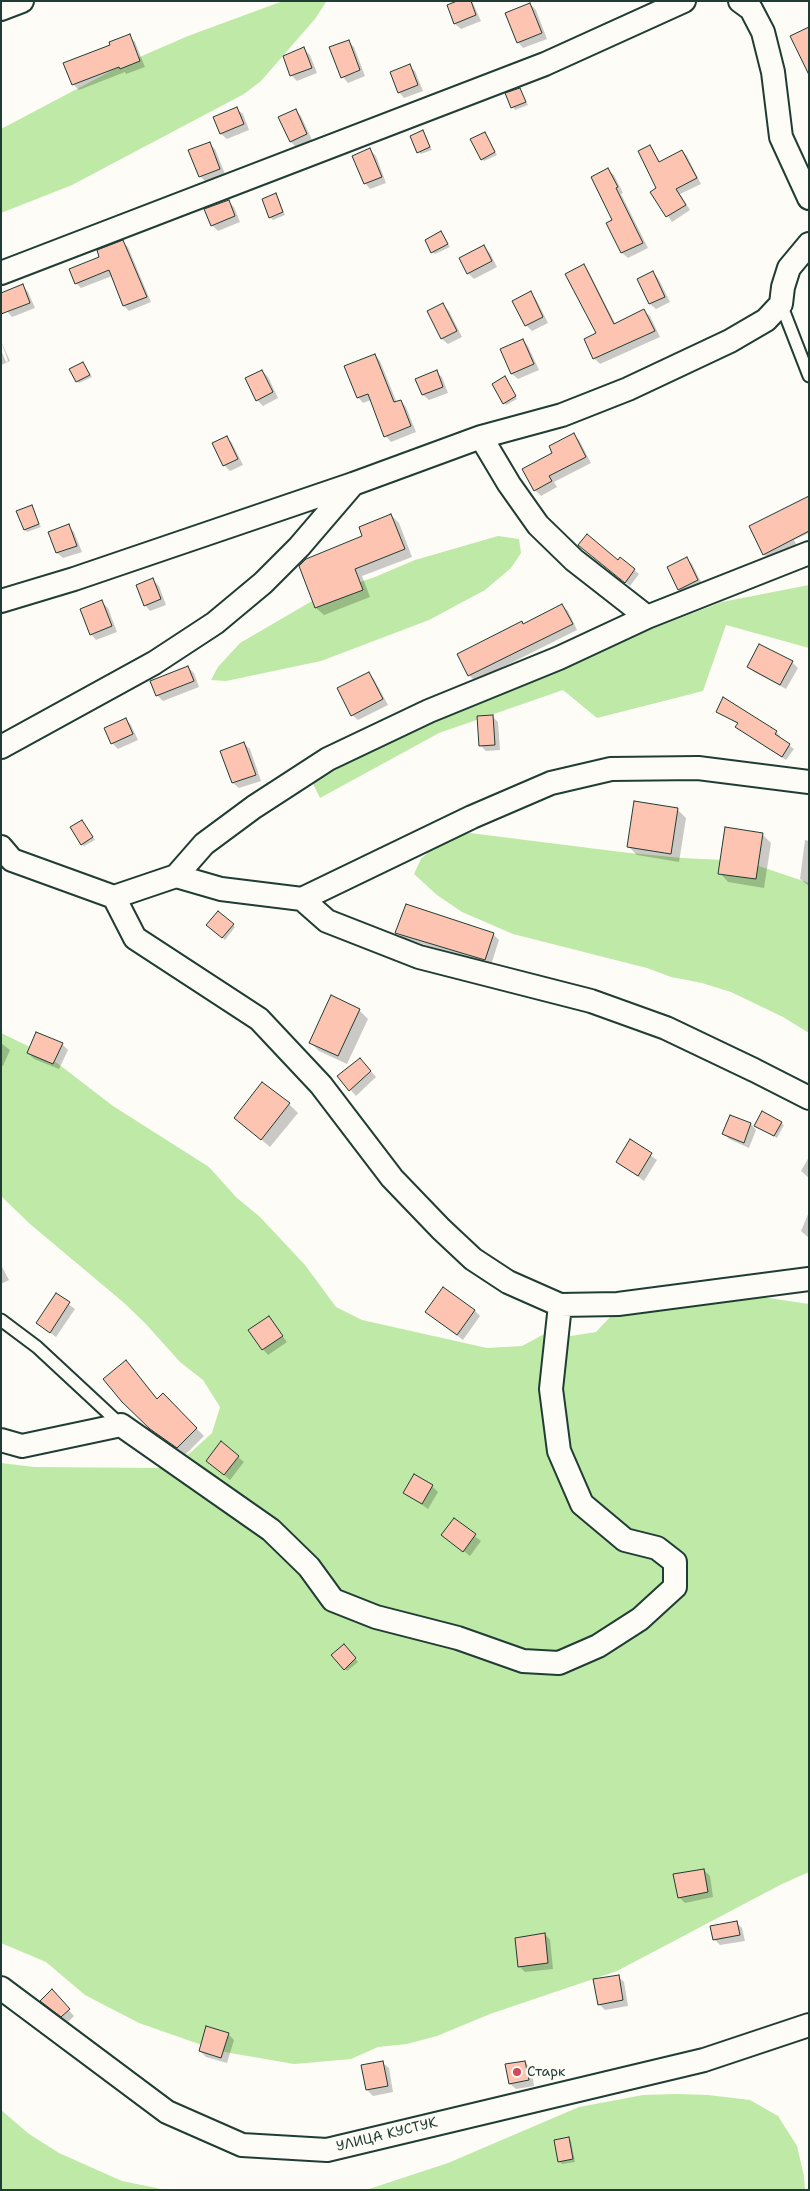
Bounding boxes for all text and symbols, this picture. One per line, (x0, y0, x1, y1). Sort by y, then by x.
place label: Старк (527, 2064, 565, 2080)
marker: Старк (511, 2066, 523, 2078)
street label: УЛИЦА КУСТУК (335, 2114, 439, 2156)

